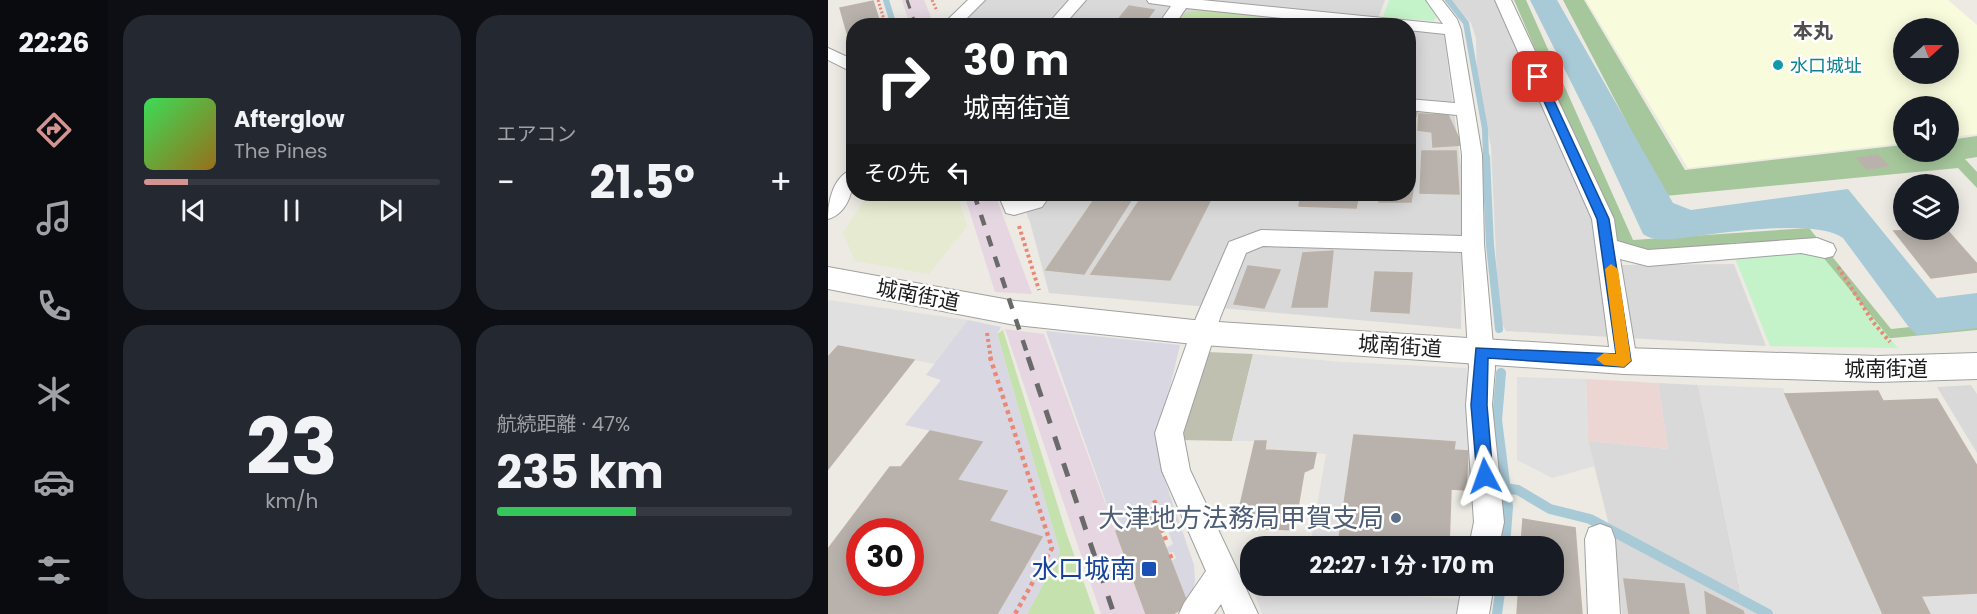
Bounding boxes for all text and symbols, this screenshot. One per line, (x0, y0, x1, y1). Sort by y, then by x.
district label: 本丸 (1793, 17, 1833, 45)
north arrow (1893, 18, 1959, 84)
map controls (1893, 18, 1959, 240)
text: 22:26 (18, 24, 90, 61)
text: 30 m (963, 31, 1069, 90)
icon: right (864, 42, 942, 120)
pin (1512, 51, 1563, 102)
place label: 水口城址 (1790, 53, 1862, 78)
marker: 水口城址 (1771, 58, 1785, 72)
icon: arrive (1521, 60, 1554, 93)
text: 城南街道 (963, 89, 1071, 126)
button: sound (1893, 96, 1959, 162)
text: Afterglow (234, 104, 345, 135)
icon: directions (33, 109, 75, 151)
text: エアコン (497, 120, 577, 148)
text: The Pines (234, 137, 328, 165)
text: 21.5° (589, 151, 695, 214)
icon: left (942, 156, 975, 189)
text: その先 (864, 158, 930, 189)
text: − (497, 159, 515, 206)
text: + (769, 159, 792, 206)
button: layers (1893, 174, 1959, 240)
icon: previous (177, 194, 210, 227)
icon: pause (275, 194, 308, 227)
icon: next (374, 194, 407, 227)
icon: music (33, 197, 75, 239)
street label: 城南街道 (874, 273, 962, 317)
icon: phone (33, 285, 75, 327)
street label: 城南街道 (1357, 329, 1443, 363)
street label: 城南街道 (1844, 354, 1928, 383)
icon: climate (33, 373, 75, 415)
text: 23 (246, 392, 338, 501)
text: 航続距離 · 47% (497, 410, 630, 438)
text: 235 km (497, 441, 664, 504)
position arrow (1453, 444, 1517, 508)
icon: car (33, 461, 75, 503)
text: km/h (265, 487, 318, 515)
place label: 大津地方法務局甲賀支局 (1098, 500, 1384, 536)
marker: 大津地方法務局甲賀支局 (1389, 511, 1403, 525)
speed limit sign: 30 (846, 518, 924, 596)
icon: filters (33, 549, 75, 591)
text: 22:27 · 1 分 · 170 m (1310, 550, 1494, 581)
place label: 水口城南 (1032, 551, 1136, 587)
marker: 水口城南 (1140, 560, 1158, 578)

